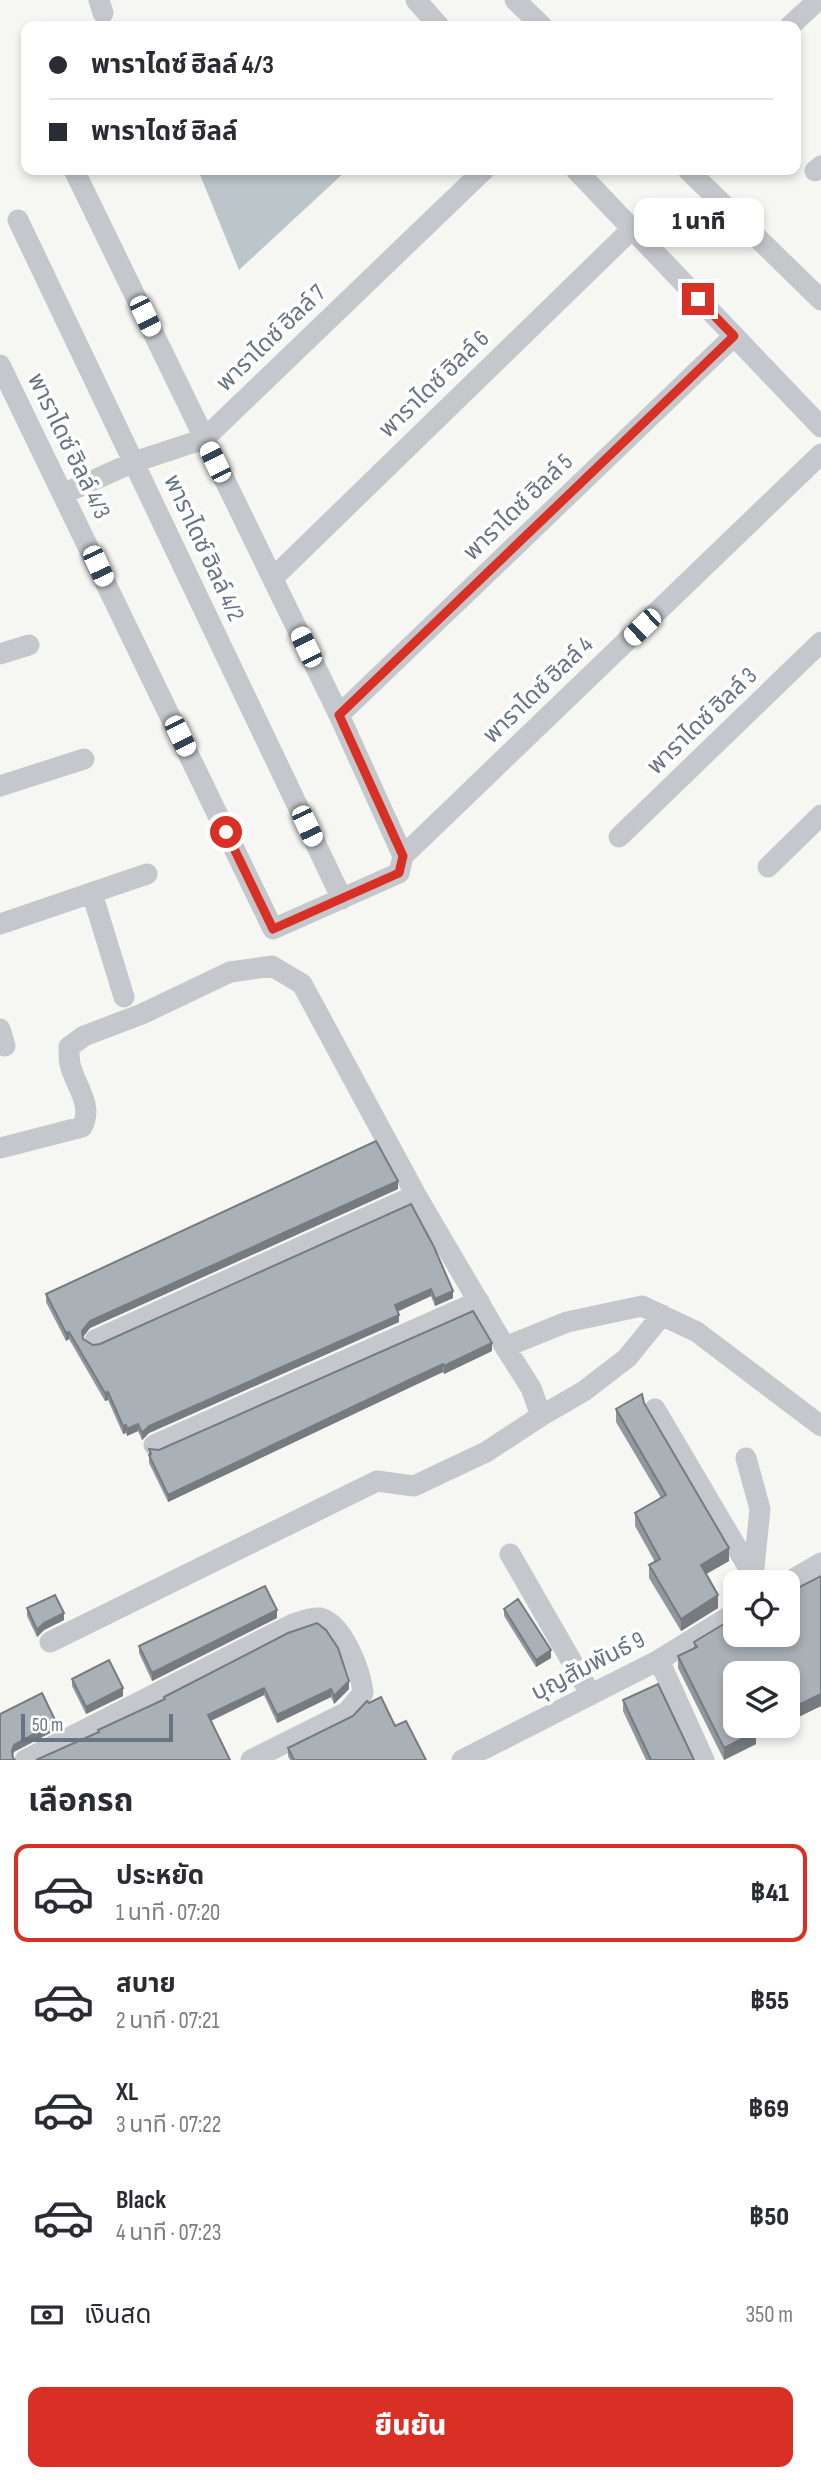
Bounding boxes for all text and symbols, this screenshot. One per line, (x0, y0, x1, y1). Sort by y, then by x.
text: พาราไดซ์ ฮิลล์ 4/3 (91, 50, 274, 81)
text: พาราไดซ์ ฮิลล์ (91, 117, 238, 148)
callout: 1 นาที (633, 198, 763, 246)
text: 1 นาที (672, 208, 726, 236)
street label: พาราไดซ์ ฮิลล์ 7 (210, 278, 332, 397)
route end (682, 283, 714, 315)
car (127, 293, 164, 339)
street label: พาราไดซ์ ฮิลล์ 6 (373, 324, 495, 444)
street label: พาราไดซ์ ฮิลล์ 4/3 (21, 368, 117, 524)
car (197, 439, 234, 485)
street label: พาราไดซ์ ฮิลล์ 5 (457, 448, 579, 566)
street label: พาราไดซ์ ฮิลล์ 4/2 (157, 470, 251, 626)
car (80, 543, 117, 589)
car (620, 605, 665, 649)
car (288, 624, 325, 670)
street label: พาราไดซ์ ฮิลล์ 4 (477, 630, 599, 750)
street label: พาราไดซ์ ฮิลล์ 3 (641, 661, 763, 781)
car (162, 713, 199, 759)
car (289, 803, 326, 849)
route start (210, 816, 242, 848)
map controls (723, 1570, 800, 1738)
button: locate (723, 1570, 800, 1647)
street label: บุญสัมพันธ์ 9 (526, 1625, 650, 1707)
button: layers (723, 1661, 800, 1738)
scale bar (21, 1711, 173, 1743)
text: 50 m (32, 1714, 63, 1737)
text: เลือกรถ (28, 1782, 133, 1821)
text: ประหยัด (116, 1861, 204, 1892)
icon: car (32, 1862, 95, 1925)
text: ฿41 (751, 1878, 789, 1909)
text: 1 นาที · 07:20 (116, 1899, 220, 1927)
text: สบาย (116, 1969, 176, 2000)
icon: car (32, 1970, 95, 2033)
text: ฿55 (750, 1986, 789, 2017)
text: 2 นาที · 07:21 (116, 2007, 220, 2035)
text: XL (116, 2077, 138, 2108)
icon: car (32, 2078, 95, 2141)
text: ฿69 (749, 2094, 789, 2125)
text: 3 นาที · 07:22 (116, 2111, 221, 2139)
text: Black (116, 2185, 166, 2216)
icon: car (32, 2186, 95, 2249)
text: ฿50 (749, 2202, 789, 2233)
text: 4 นาที · 07:23 (116, 2219, 221, 2247)
icon: cash (28, 2296, 66, 2334)
text: เงินสด (84, 2300, 151, 2331)
text: 350 m (745, 2301, 793, 2329)
button: ยืนยัน (28, 2387, 793, 2467)

